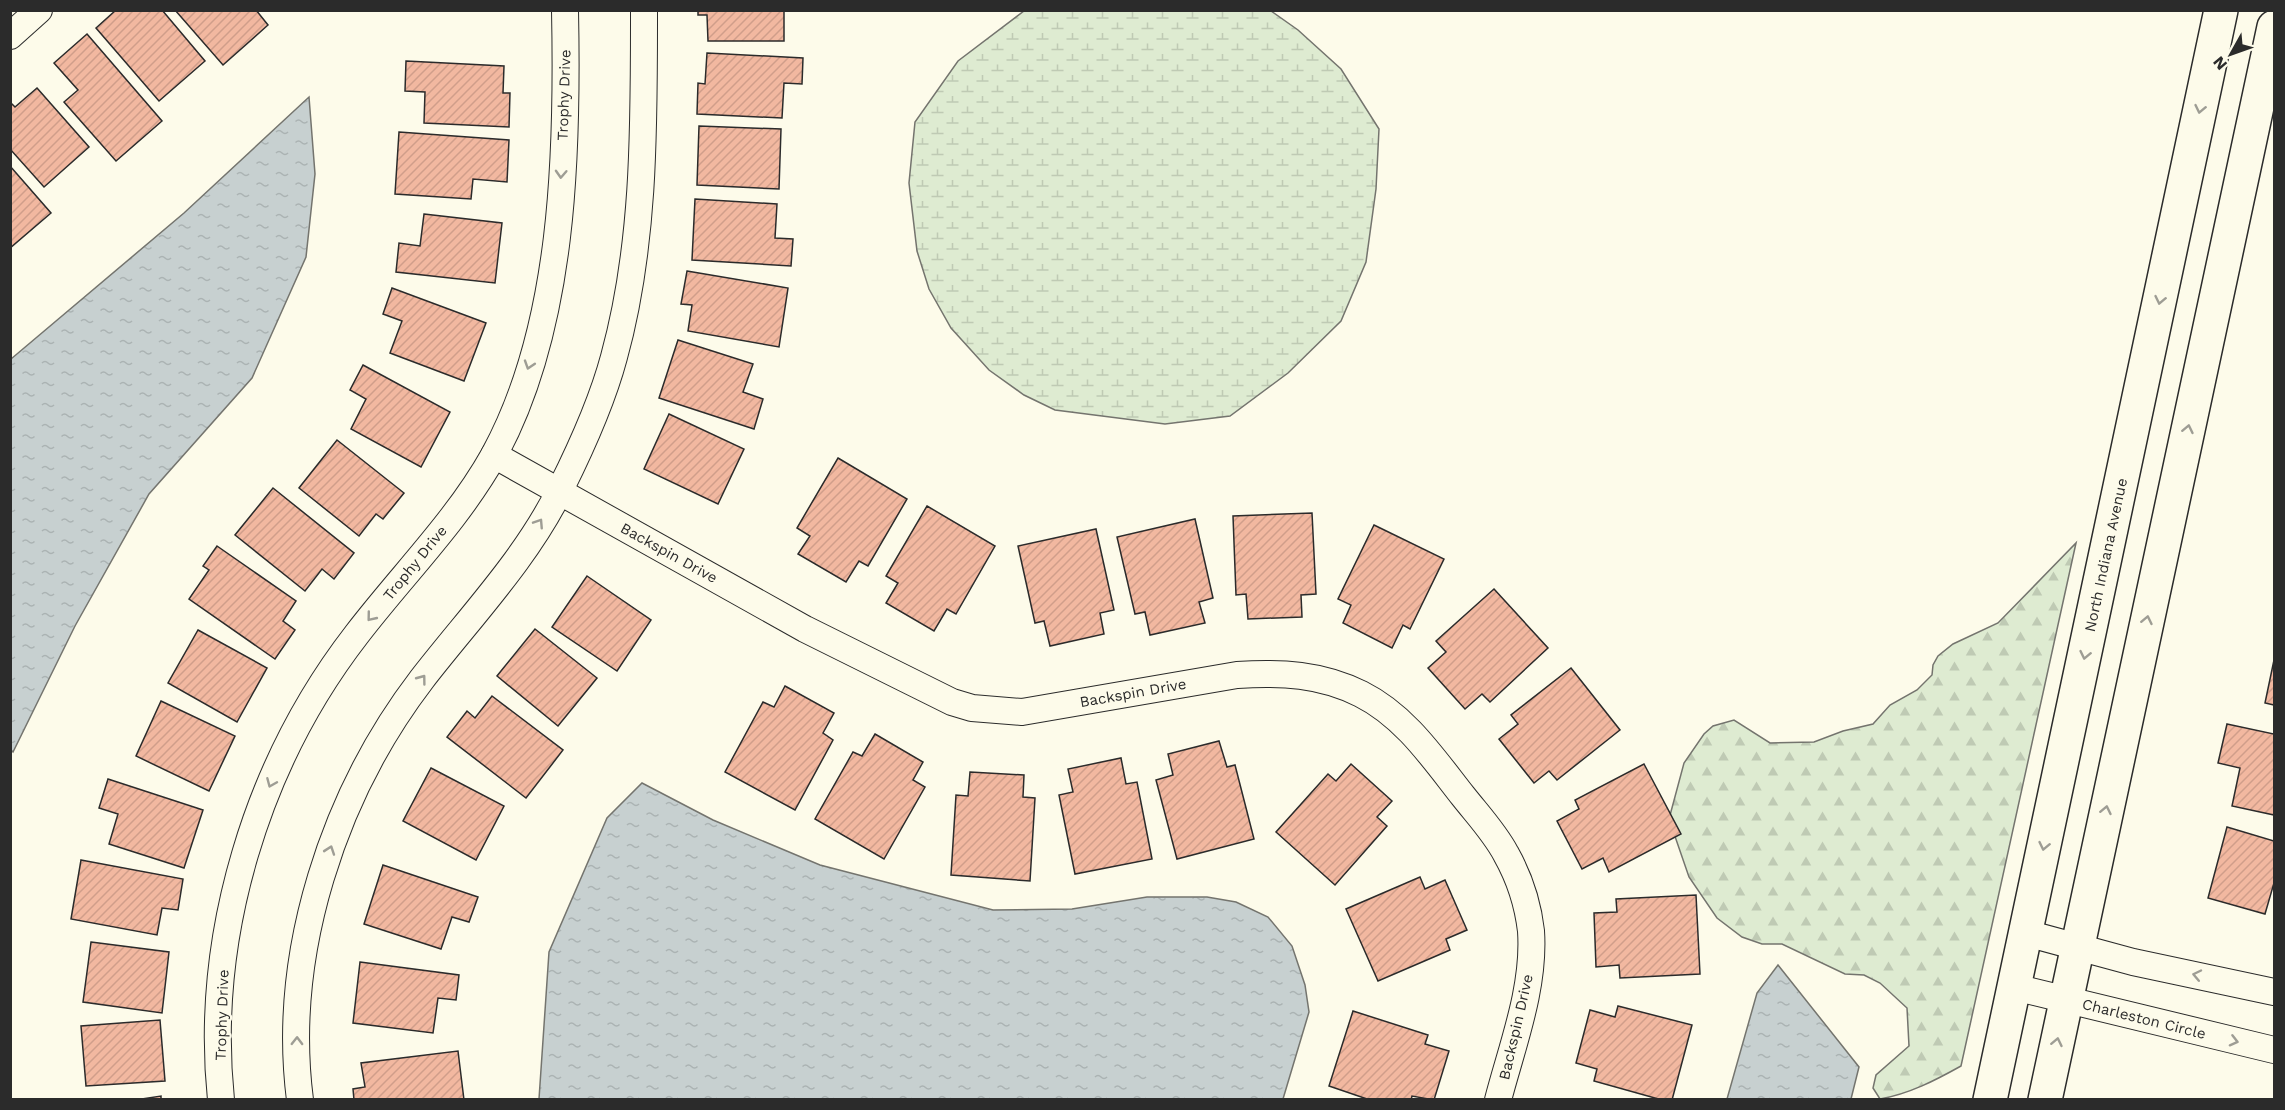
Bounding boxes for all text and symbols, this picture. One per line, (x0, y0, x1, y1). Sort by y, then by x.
north arrow (2201, 24, 2261, 84)
street label: Trophy Drive (553, 49, 575, 141)
text: N (2209, 53, 2231, 74)
one-way arrow (2194, 104, 2207, 114)
one-way arrow (555, 169, 568, 178)
one-way arrow (2154, 294, 2167, 304)
one-way arrow (524, 359, 536, 370)
one-way arrow (2181, 424, 2194, 434)
street label: North Indiana Avenue (2081, 476, 2131, 634)
one-way arrow (532, 519, 543, 530)
street label: Backspin Drive (617, 519, 721, 587)
street label: Trophy Drive (379, 522, 451, 604)
one-way arrow (367, 610, 378, 621)
one-way arrow (2140, 615, 2153, 625)
one-way arrow (2079, 649, 2092, 659)
one-way arrow (415, 675, 426, 686)
street label: Backspin Drive (1078, 675, 1188, 711)
one-way arrow (266, 777, 278, 788)
one-way arrow (2099, 806, 2112, 816)
one-way arrow (2038, 840, 2051, 850)
one-way arrow (322, 845, 335, 856)
street label: Trophy Drive (211, 969, 233, 1061)
one-way arrow (2192, 969, 2202, 982)
street label: Backspin Drive (1495, 972, 1537, 1082)
street label: Charleston Circle (2080, 995, 2208, 1043)
one-way arrow (2229, 1033, 2239, 1046)
one-way arrow (291, 1037, 303, 1046)
one-way arrow (2050, 1038, 2063, 1048)

